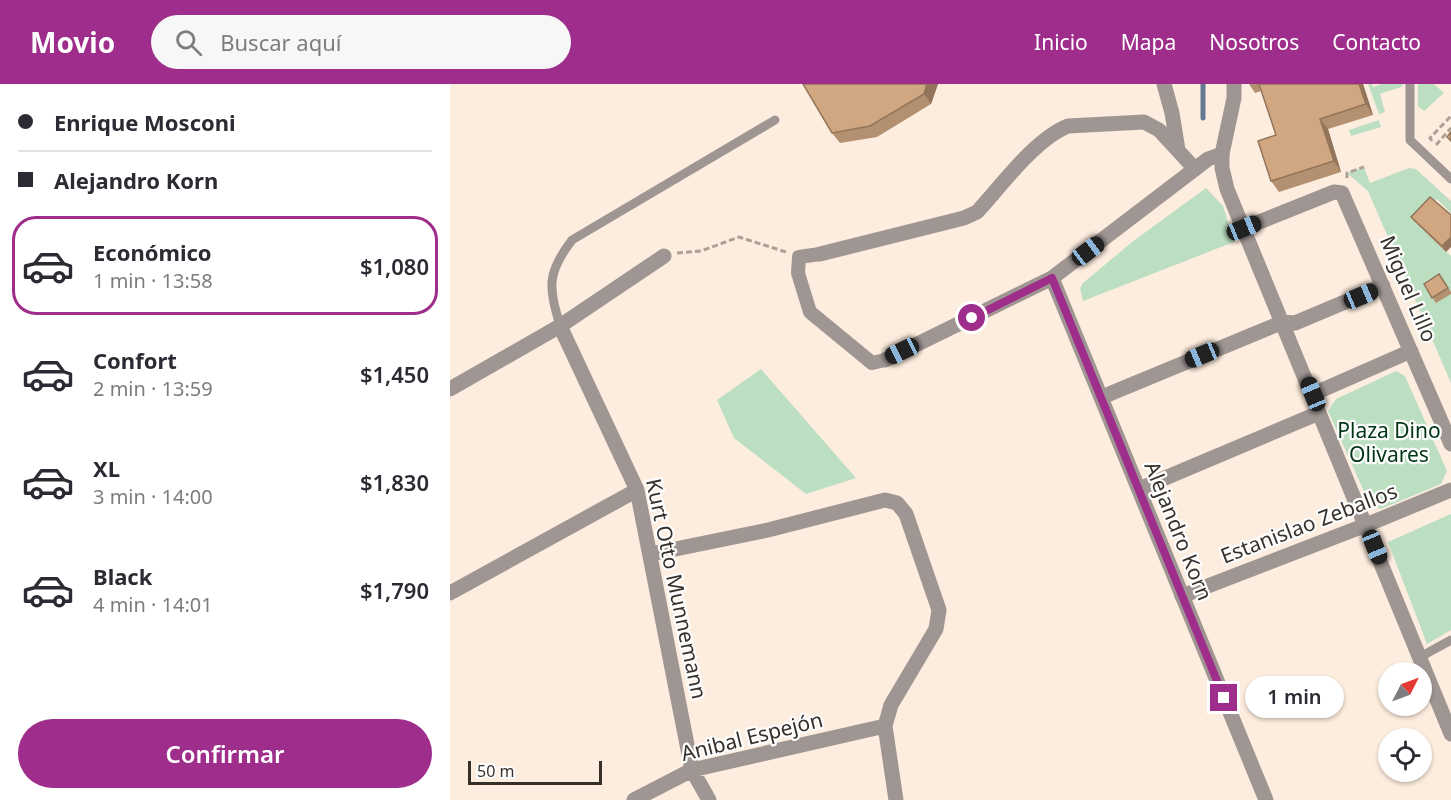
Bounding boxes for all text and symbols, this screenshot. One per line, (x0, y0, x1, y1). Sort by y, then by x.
search box (151, 15, 571, 69)
text: Movio (30, 23, 115, 61)
icon: search (172, 26, 205, 59)
text: Buscar aquí (220, 27, 342, 57)
text: Inicio (1034, 28, 1088, 56)
text: Mapa (1121, 28, 1176, 56)
text: Nosotros (1209, 28, 1299, 56)
text: Contacto (1332, 28, 1421, 56)
text: Enrique Mosconi (54, 107, 236, 137)
text: Alejandro Korn (54, 165, 218, 195)
car (1224, 213, 1264, 243)
street label: Miguel Lillo (1374, 231, 1444, 346)
car (1068, 233, 1108, 269)
text: Económico (93, 237, 212, 267)
icon: car (21, 239, 75, 293)
text: $1,080 (360, 251, 429, 281)
text: 1 min · 13:58 (93, 267, 213, 294)
car (1341, 281, 1381, 311)
route start (958, 304, 985, 331)
car (882, 335, 922, 367)
car (1182, 340, 1222, 370)
text: Confort (93, 345, 177, 375)
icon: car (21, 347, 75, 401)
text: $1,450 (360, 359, 429, 389)
car (1298, 374, 1328, 414)
text: 2 min · 13:59 (93, 375, 213, 402)
park label: Plaza Dino Olivares (1337, 416, 1441, 468)
text: XL (93, 453, 120, 483)
icon: car (21, 455, 75, 509)
street label: Alejandro Korn (1138, 457, 1220, 604)
text: $1,830 (360, 467, 429, 497)
street label: Kurt Otto Munnemann (640, 476, 714, 702)
street label: Estanislao Zeballos (1216, 476, 1401, 570)
text: 3 min · 14:00 (93, 483, 213, 510)
car (1360, 527, 1390, 567)
text: Black (93, 561, 152, 591)
icon: car (21, 563, 75, 617)
text: $1,790 (360, 575, 429, 605)
text: 4 min · 14:01 (93, 591, 213, 618)
north arrow (1378, 662, 1432, 716)
map controls (1378, 662, 1432, 782)
callout: 1 min (1245, 677, 1344, 719)
text: 1 min (1267, 683, 1322, 710)
route end (1210, 684, 1237, 711)
street label: Anibal Espejón (678, 705, 825, 767)
button: Confirmar (18, 719, 432, 788)
button: locate (1378, 728, 1432, 782)
scale bar (468, 758, 602, 786)
text: 50 m (477, 760, 514, 782)

